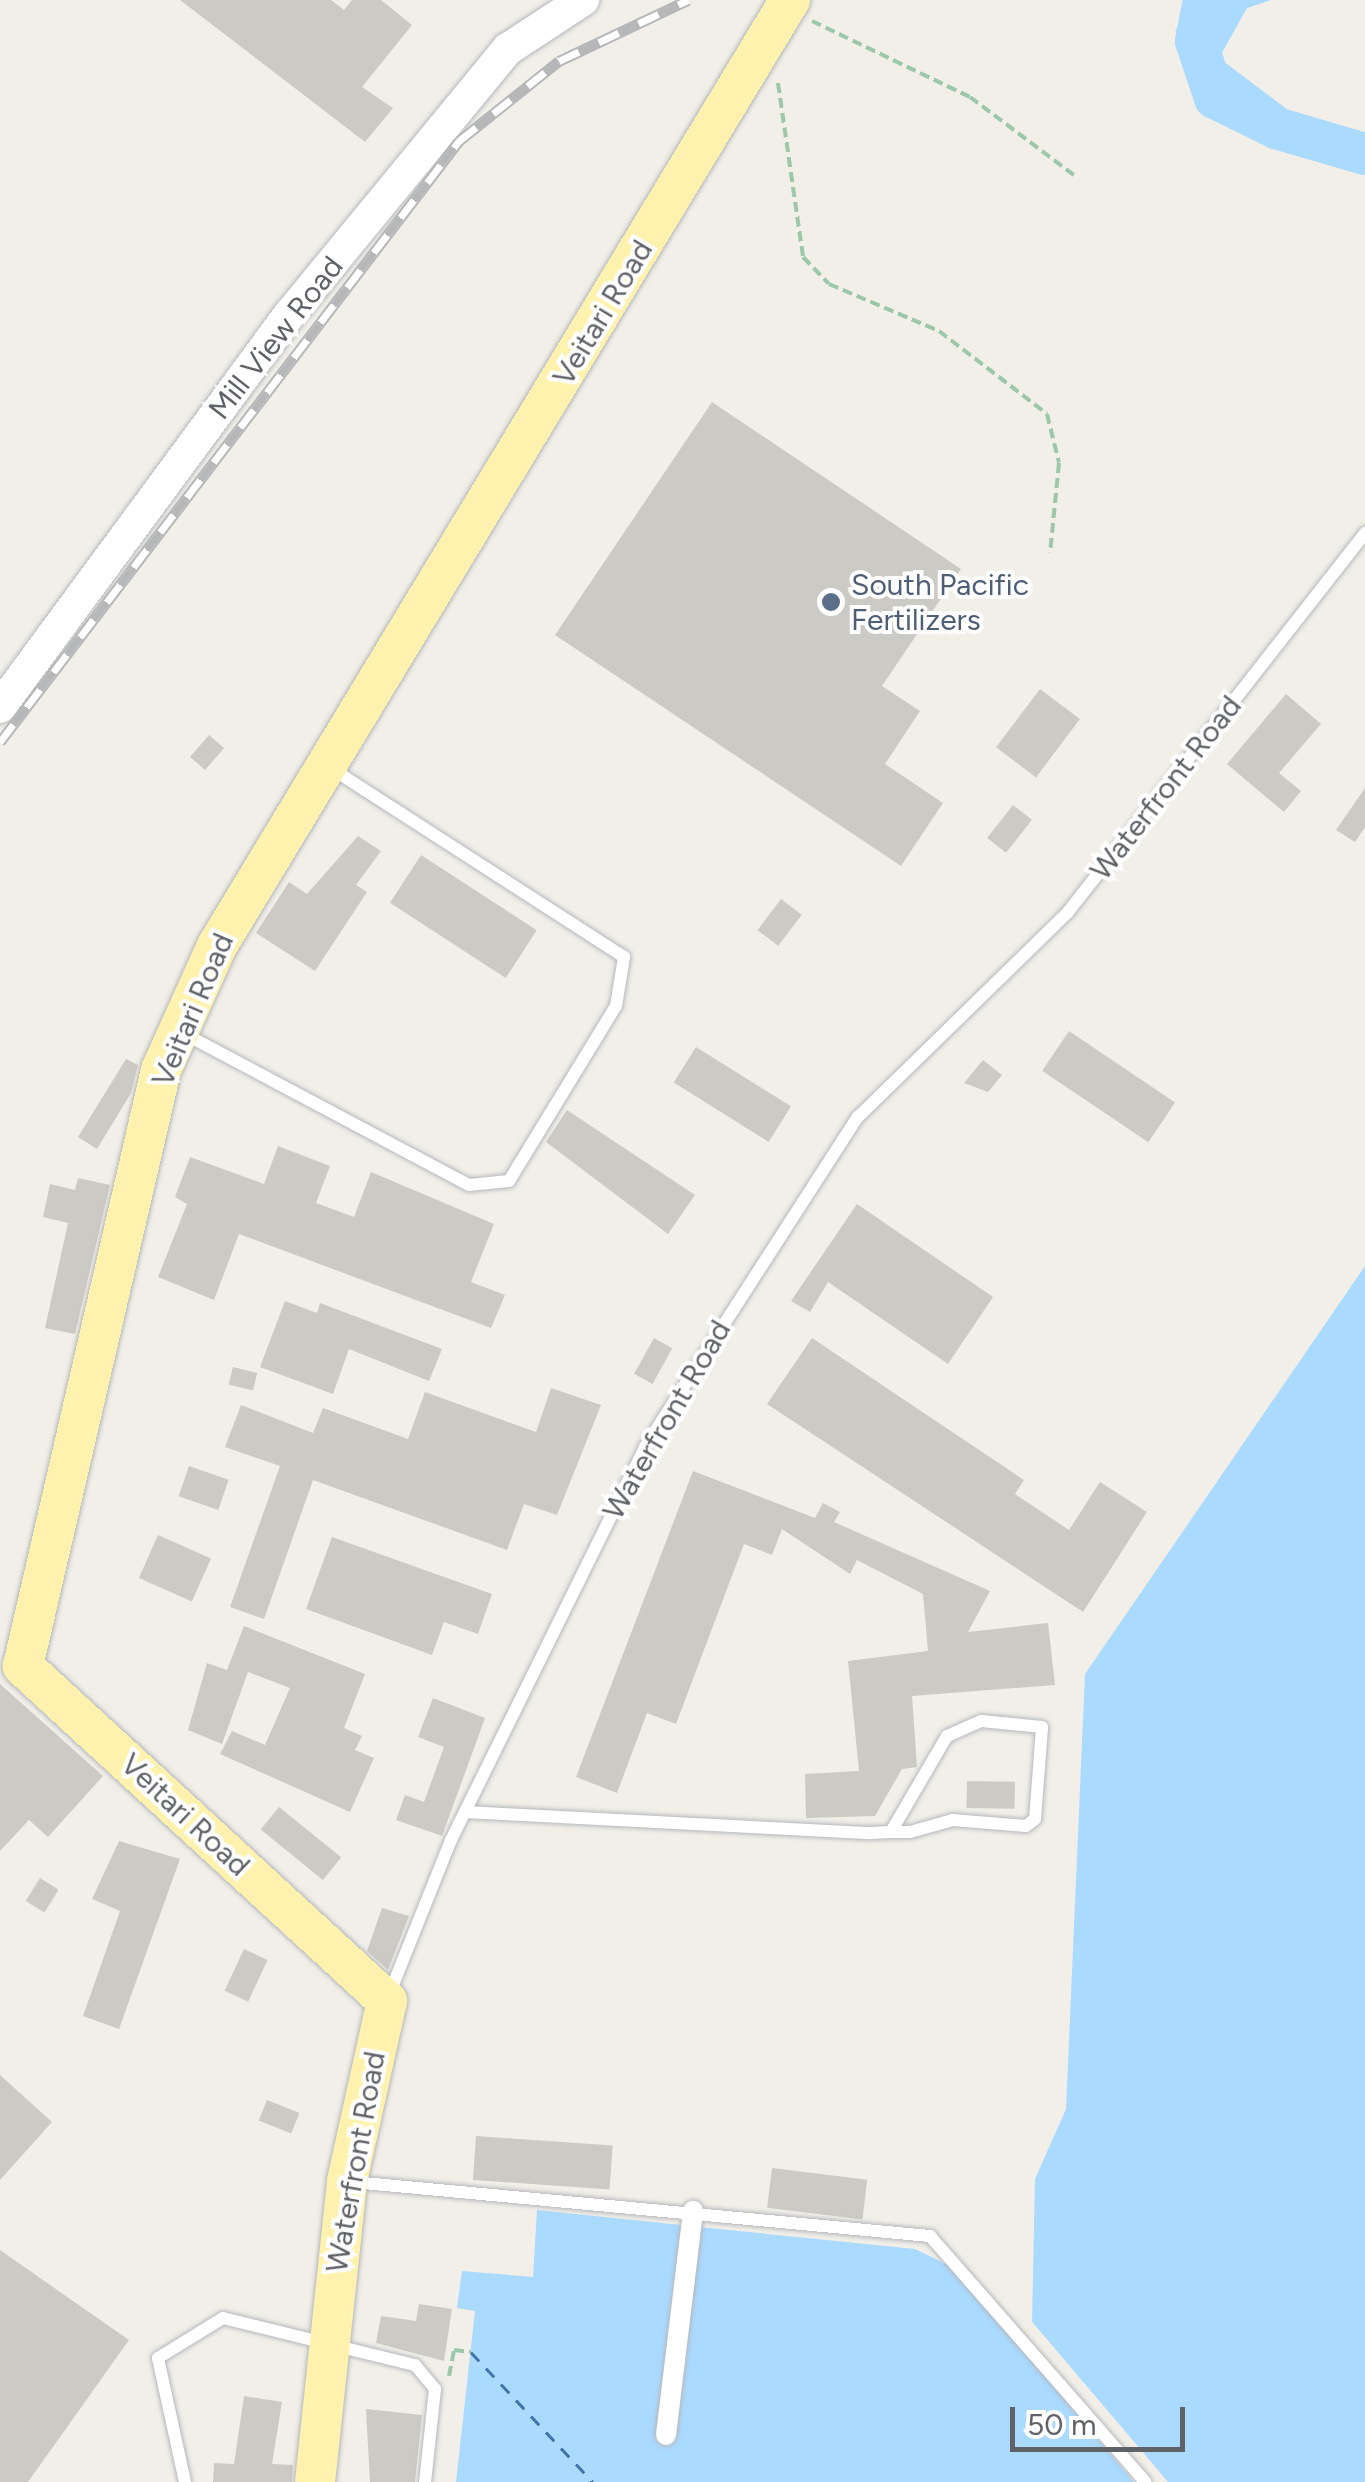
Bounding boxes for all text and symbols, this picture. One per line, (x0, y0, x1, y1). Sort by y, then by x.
street label: Veitari Road (546, 234, 660, 392)
street label: Mill View Road (201, 249, 351, 427)
place label: South Pacific Fertilizers (851, 567, 1029, 638)
marker: South Pacific Fertilizers (820, 591, 842, 613)
street label: Waterfront Road (1083, 689, 1249, 887)
street label: Veitari Road (145, 928, 241, 1092)
street label: Waterfront Road (595, 1314, 739, 1526)
street label: Veitari Road (113, 1746, 257, 1884)
street label: Waterfront Road (319, 2049, 393, 2275)
scale bar (1015, 2387, 1190, 2449)
text: 50 m (1027, 2406, 1096, 2443)

